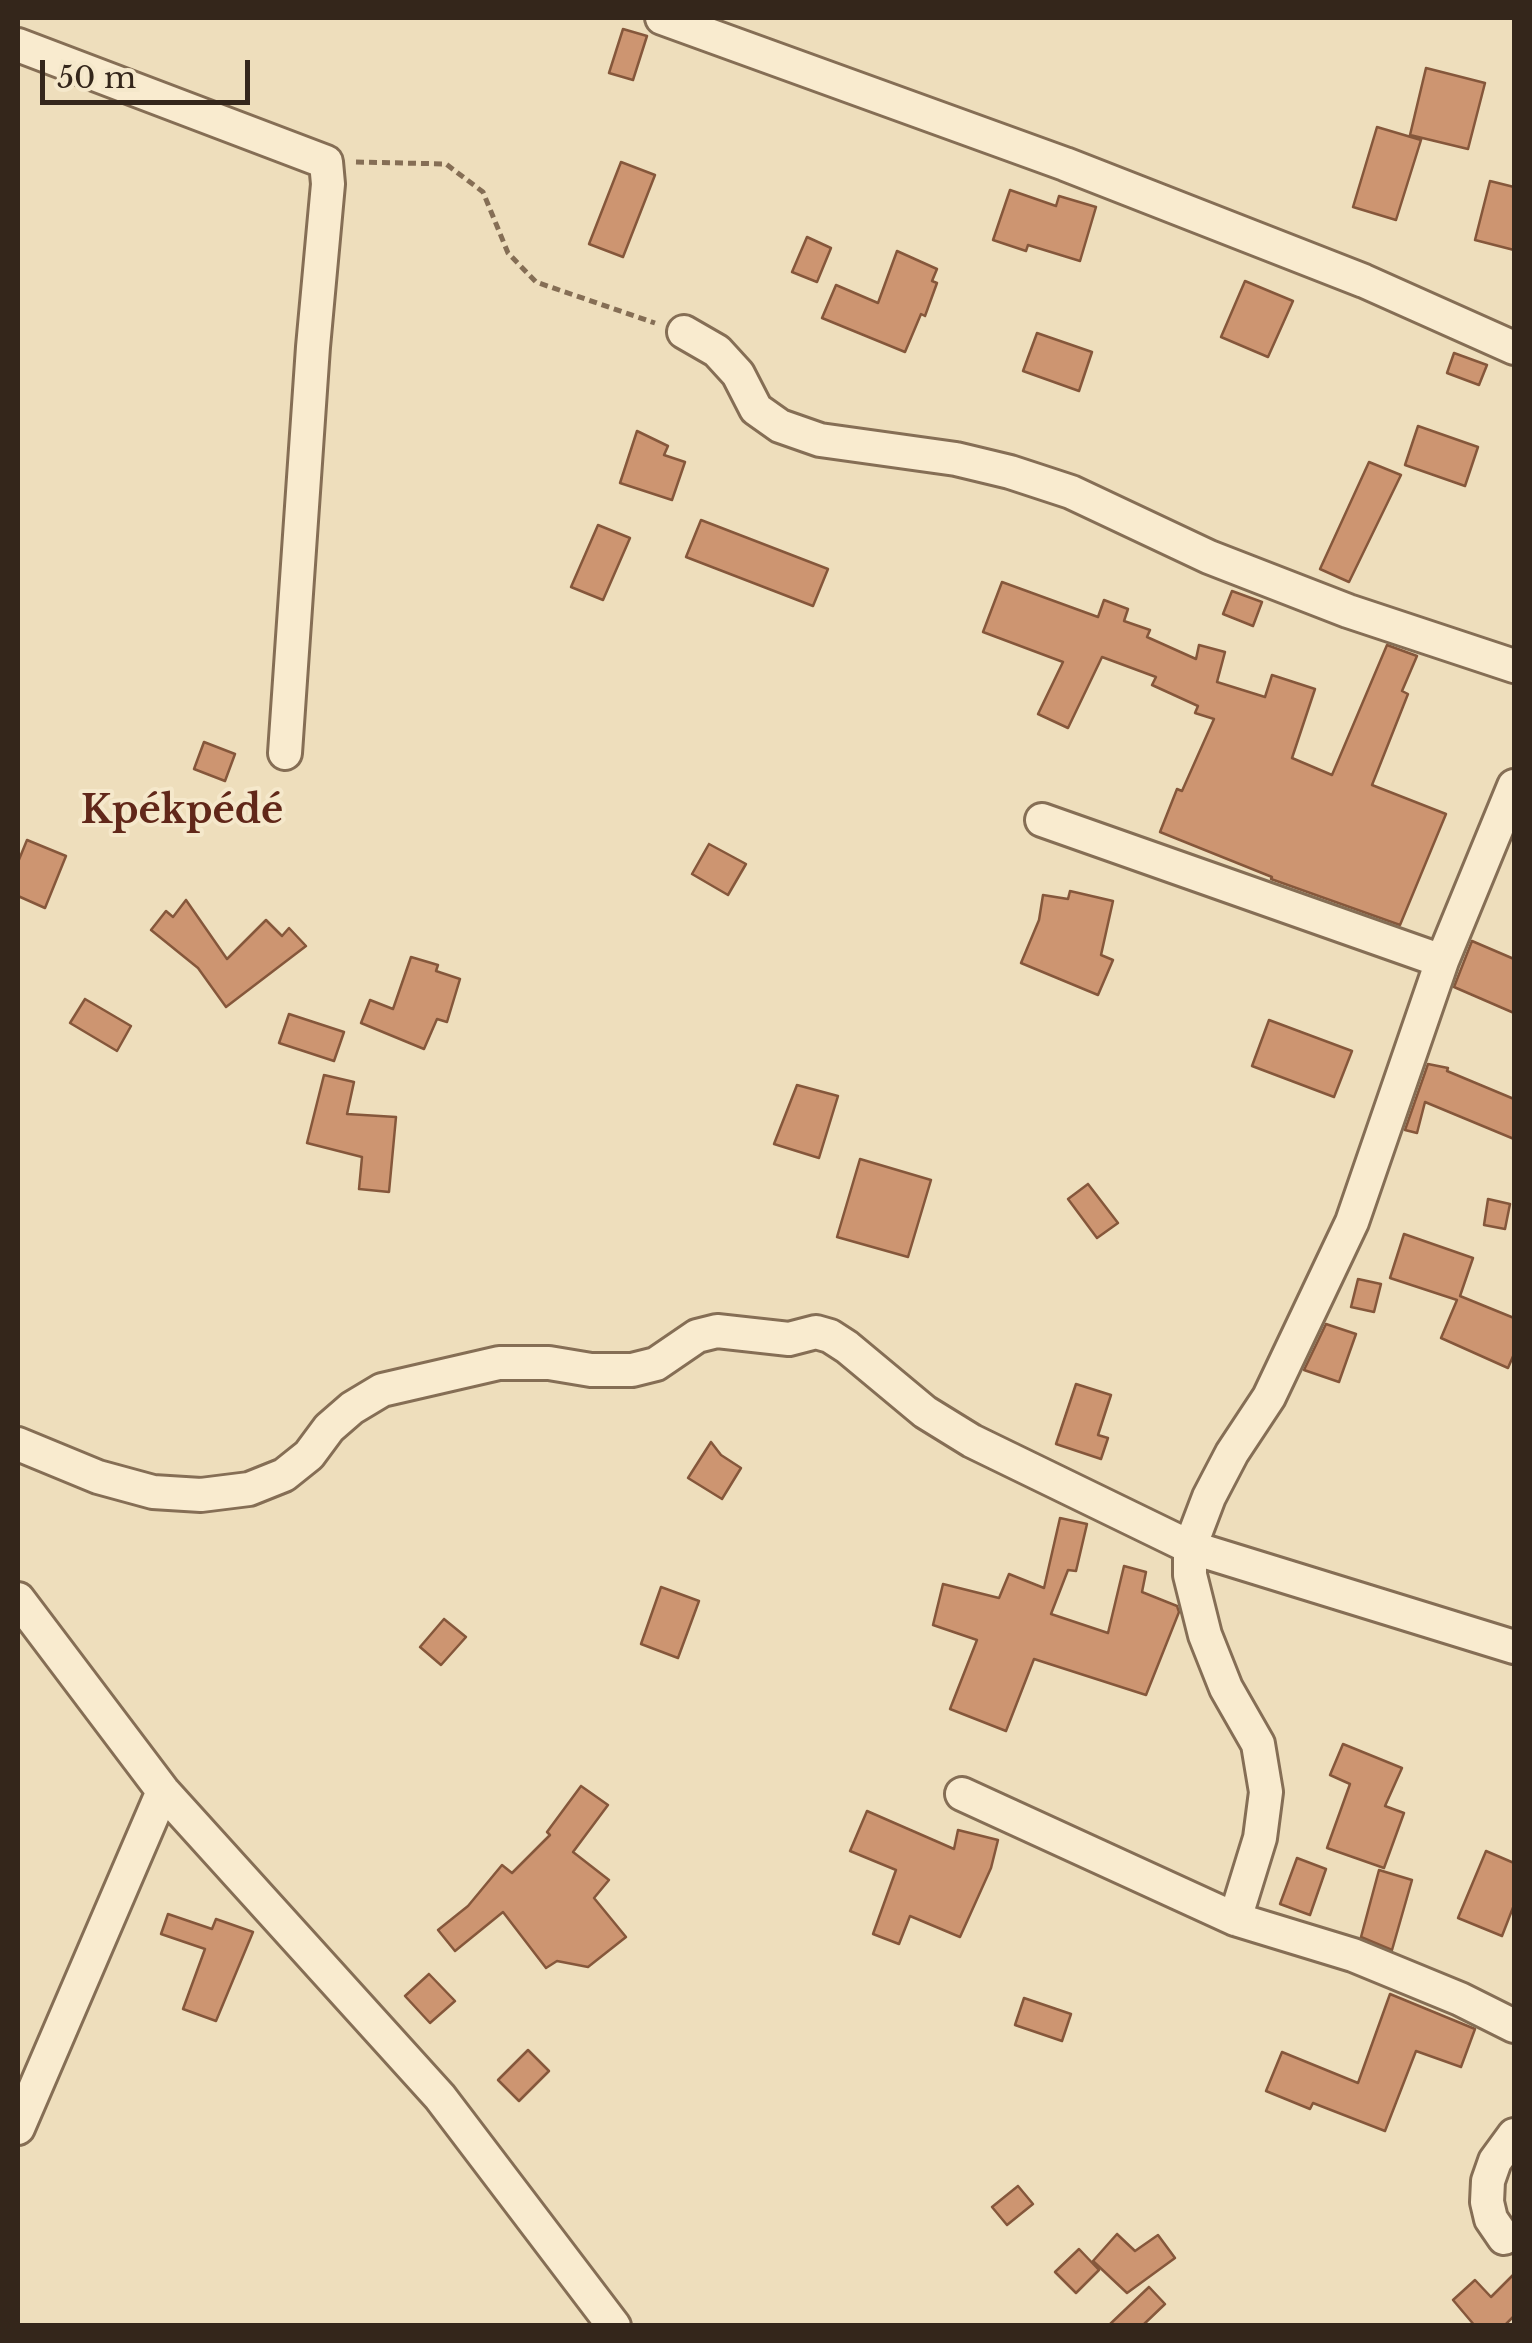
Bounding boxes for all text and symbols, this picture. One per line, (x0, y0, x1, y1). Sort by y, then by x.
scale bar (45, 40, 255, 102)
text: 50 m (57, 59, 136, 96)
district label: Kpékpédé (81, 789, 283, 835)

